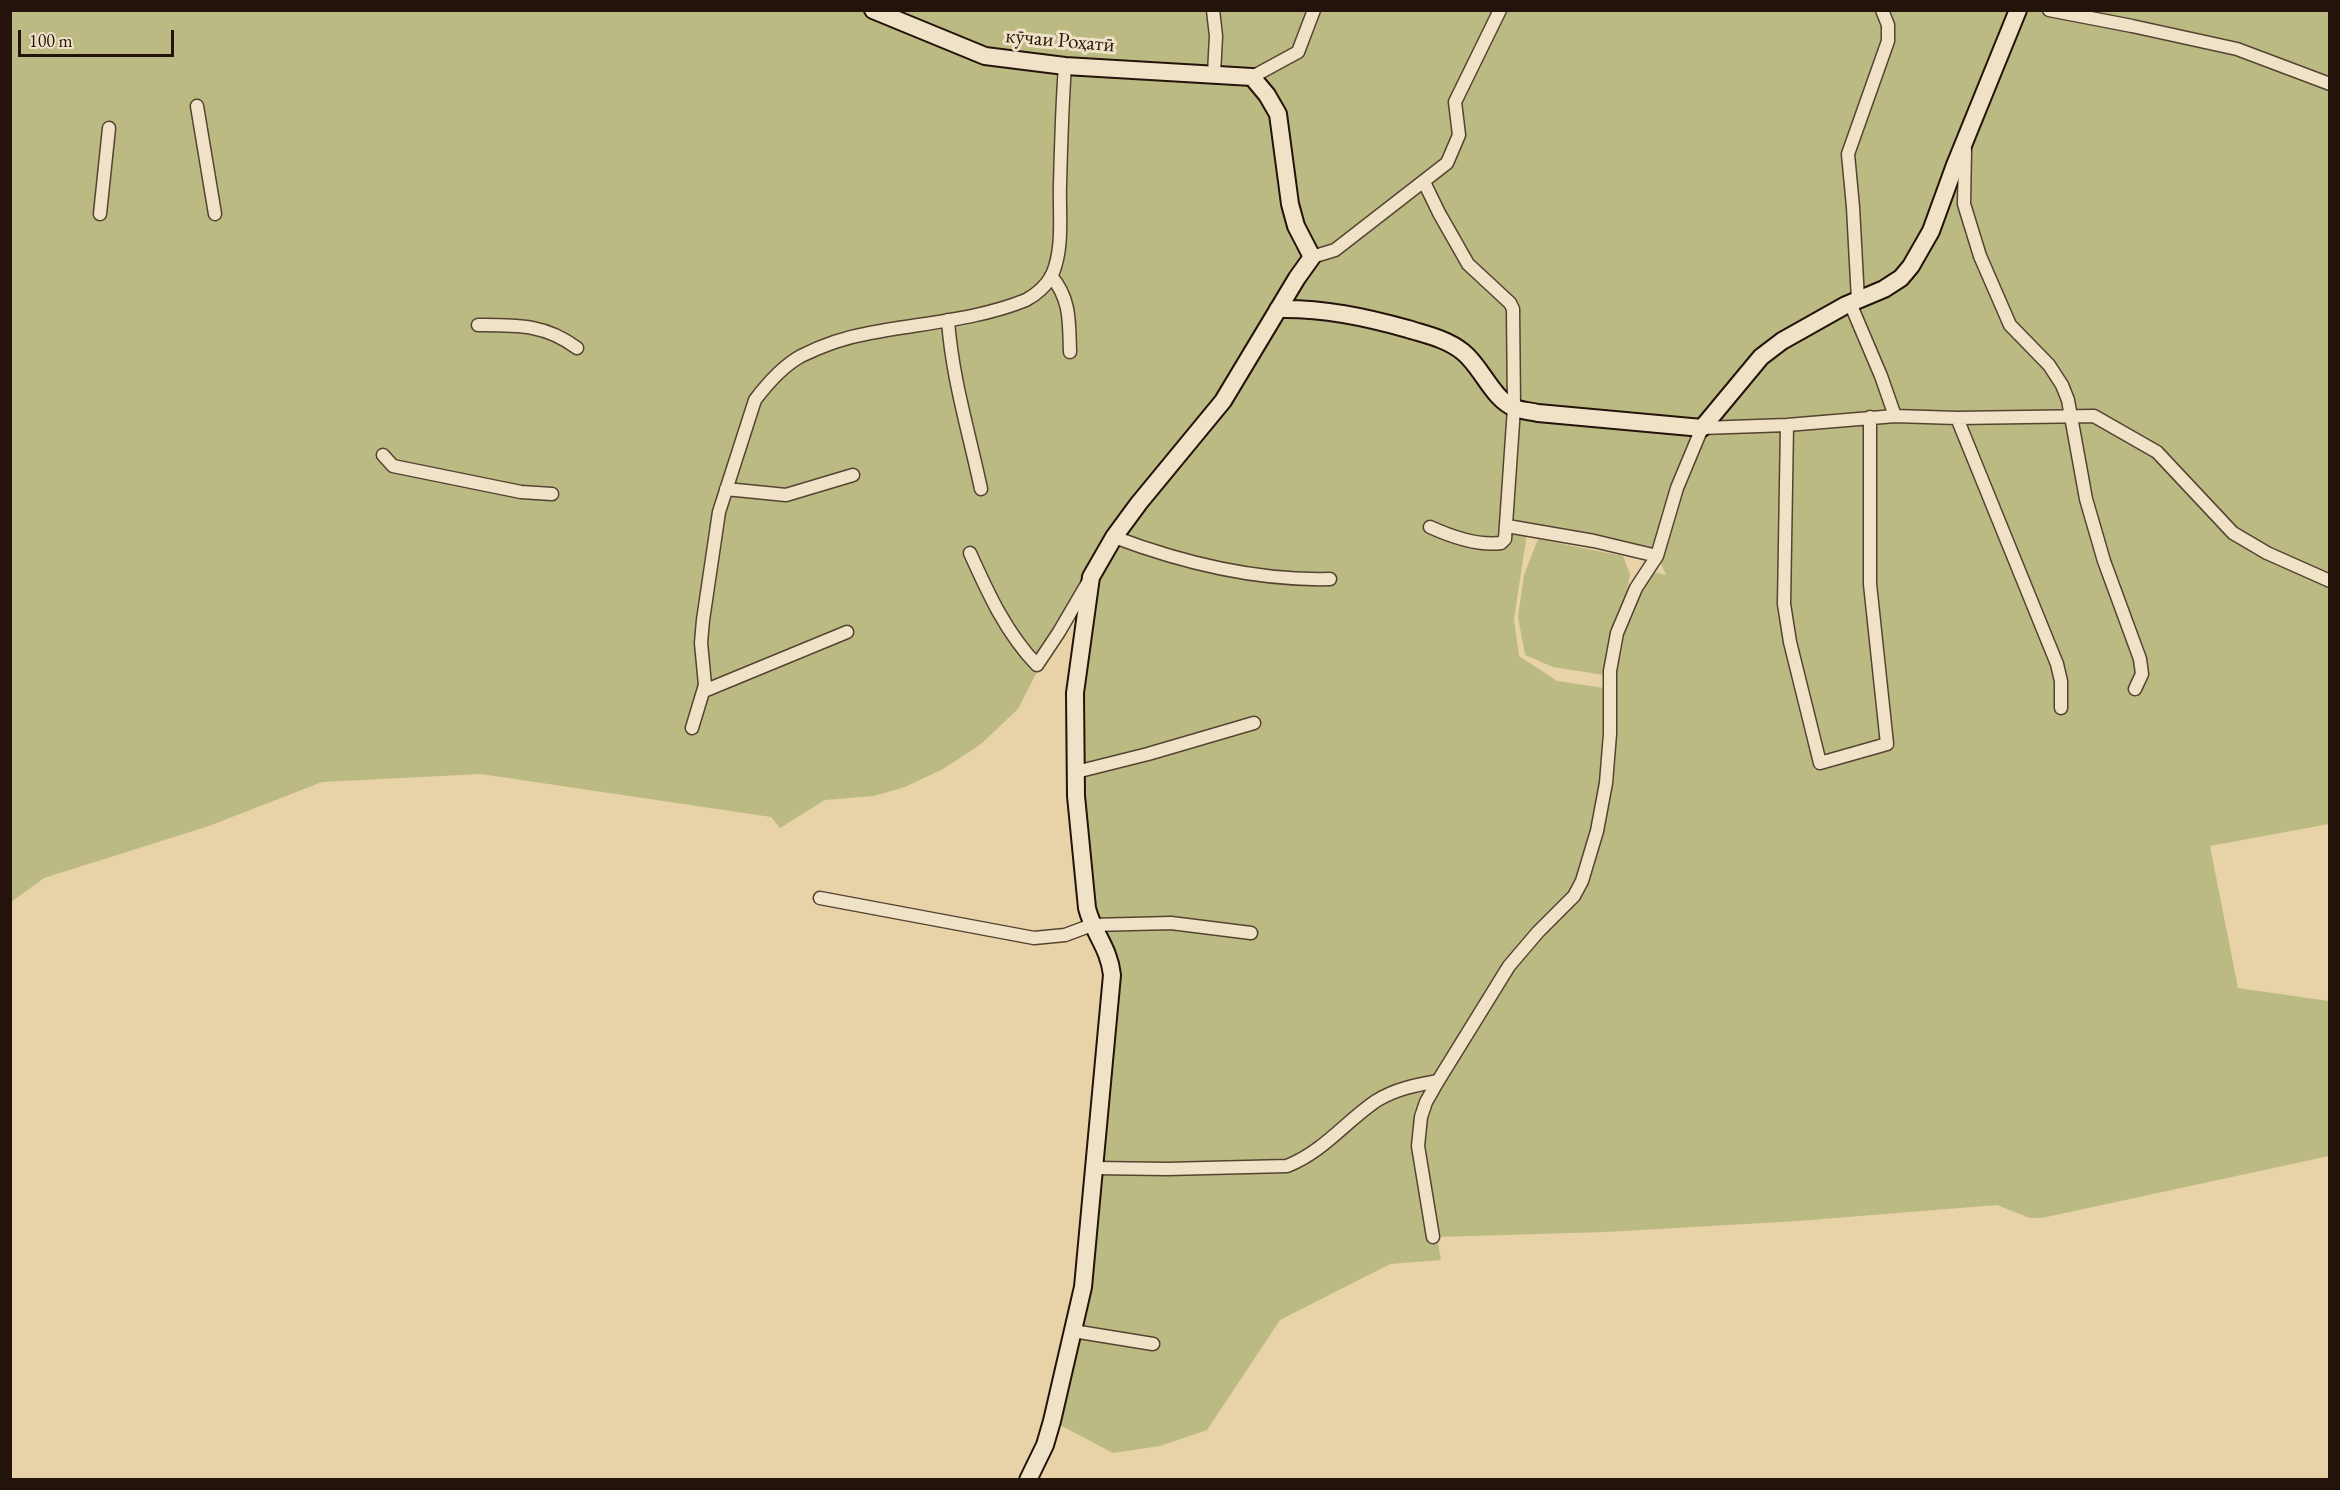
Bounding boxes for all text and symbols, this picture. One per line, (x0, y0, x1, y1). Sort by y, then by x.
scale bar (21, 18, 177, 56)
street label: кӯчаи Роҳатӣ (1004, 24, 1116, 58)
text: 100 m (29, 29, 73, 52)

